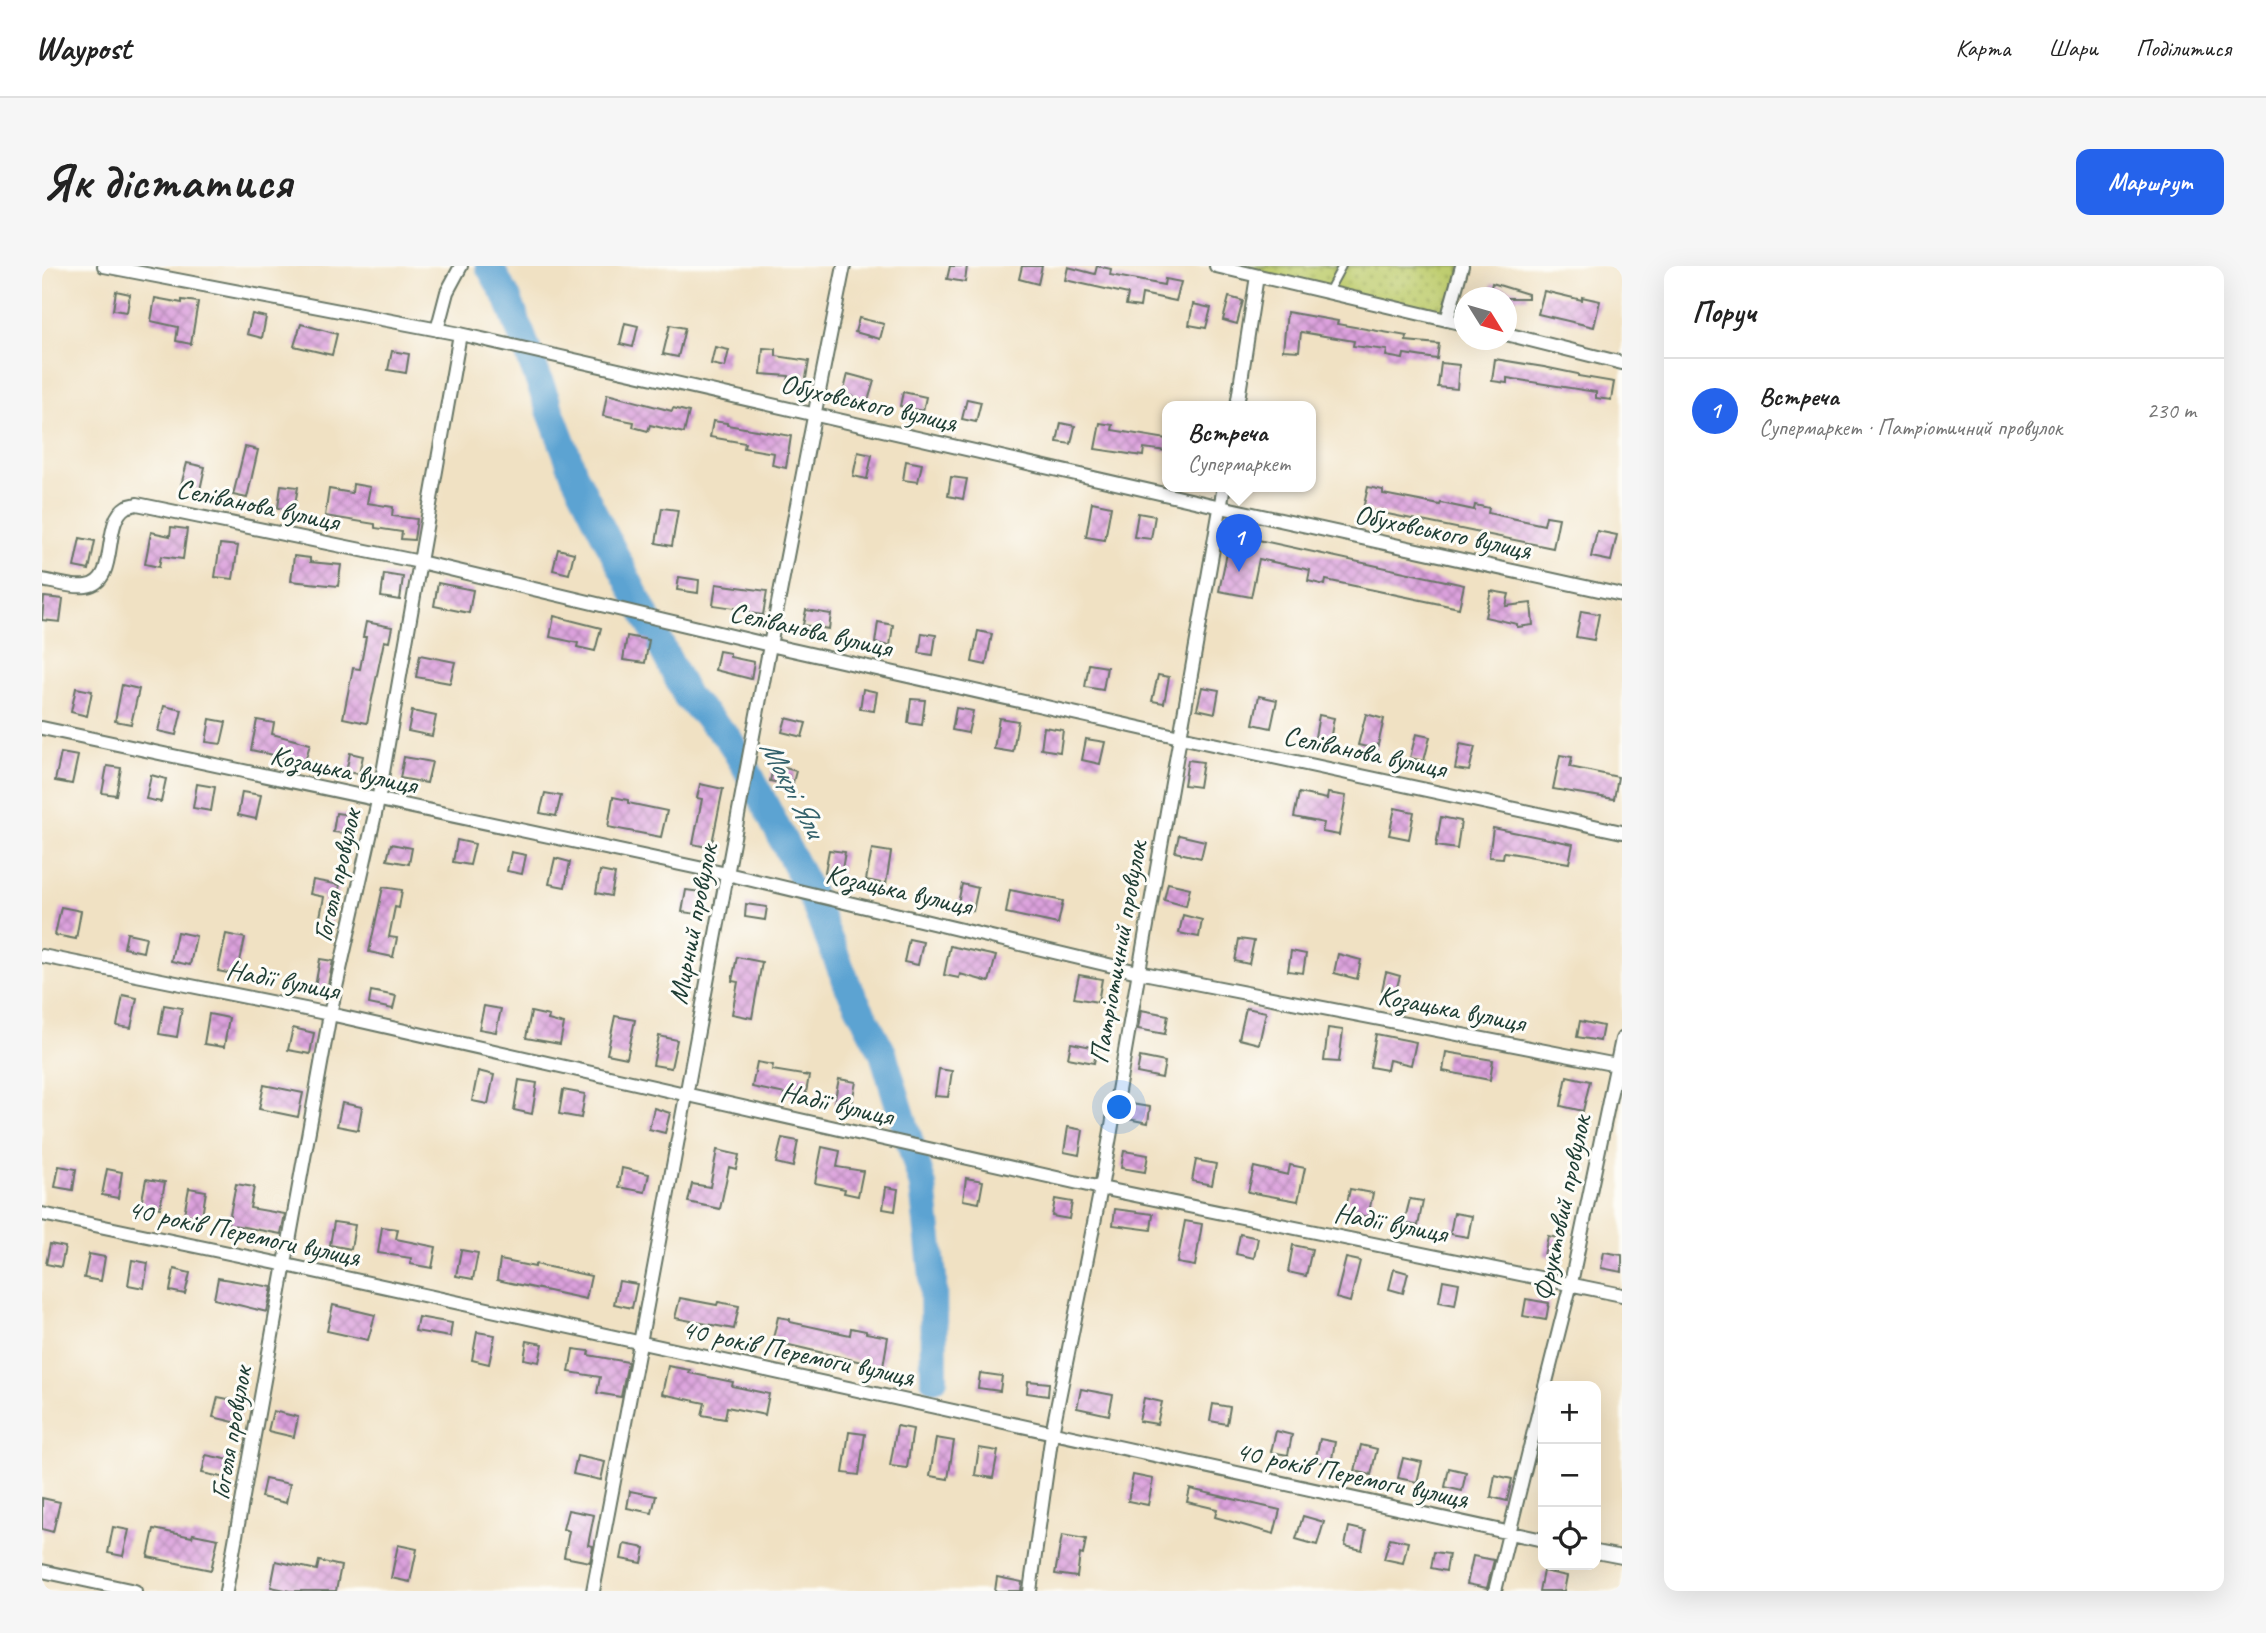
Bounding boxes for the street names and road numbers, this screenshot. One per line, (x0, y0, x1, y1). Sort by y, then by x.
street label: Обуховського вулиця (778, 365, 961, 440)
street label: Селіванова вулиця (173, 470, 345, 539)
street label: Обуховського вулиця (1352, 496, 1535, 567)
street label: Селіванова вулиця (726, 594, 898, 666)
street label: Селіванова вулиця (1280, 717, 1452, 786)
street label: Козацька вулиця (267, 737, 423, 804)
street label: Гоголя провулок (304, 803, 369, 945)
street label: Патріотичний провулок (1081, 835, 1155, 1066)
street label: Мирний провулок (660, 838, 726, 1007)
street label: Козацька вулиця (822, 856, 978, 925)
street label: Надії вулиця (223, 951, 345, 1008)
street label: Козацька вулиця (1375, 977, 1531, 1041)
street label: Надії вулиця (777, 1074, 899, 1134)
street label: Фруктовий провулок (1525, 1109, 1599, 1304)
street label: 40 років Перемоги вулиця (125, 1191, 364, 1274)
street label: Надії вулиця (1331, 1194, 1453, 1251)
street label: 40 років Перемоги вулиця (679, 1311, 918, 1394)
street label: Гоголя провулок (202, 1361, 260, 1503)
street label: 40 років Перемоги вулиця (1233, 1433, 1472, 1516)

